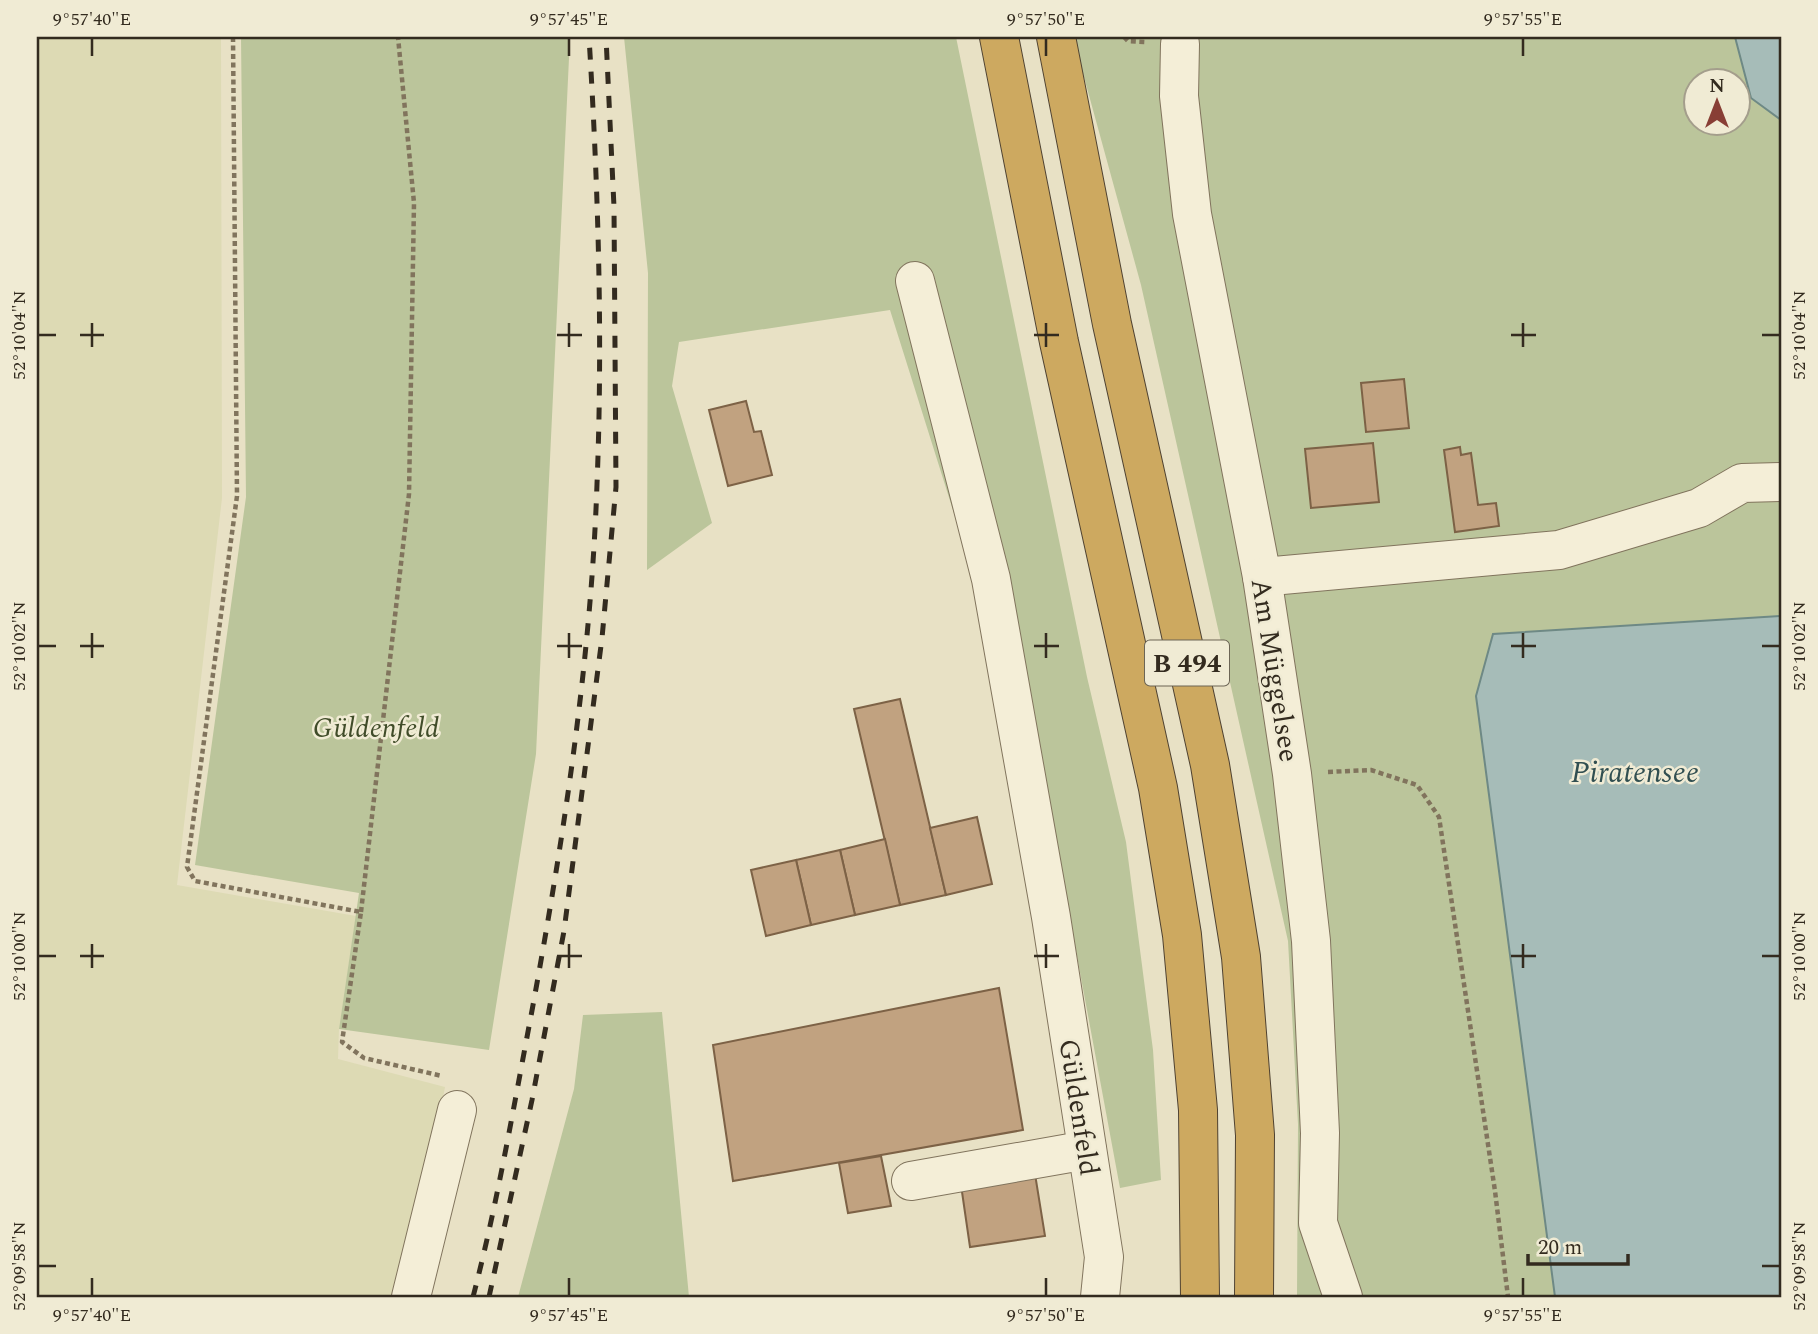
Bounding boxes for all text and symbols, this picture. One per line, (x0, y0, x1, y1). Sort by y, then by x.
text: 9°57'40"E (53, 6, 131, 33)
text: 9°57'45"E (530, 6, 608, 33)
text: 9°57'50"E (1007, 6, 1085, 33)
text: 9°57'55"E (1484, 6, 1562, 33)
north arrow (1682, 66, 1752, 136)
text: N (1709, 72, 1725, 101)
text: 52°10'04"N (6, 290, 33, 380)
text: 52°10'04"N (1786, 290, 1813, 380)
street label: Am Müggelsee (1239, 575, 1310, 765)
text: 52°10'02"N (6, 601, 33, 691)
text: 52°10'02"N (1786, 601, 1813, 691)
road number: B 494 (1145, 640, 1229, 685)
park label: Güldenfeld (313, 707, 439, 750)
water label: Piratensee (1571, 750, 1699, 796)
text: 52°10'00"N (6, 911, 33, 1001)
text: 52°10'00"N (1786, 911, 1813, 1001)
street label: Güldenfeld (1047, 1036, 1111, 1179)
text: 52°09'58"N (6, 1221, 33, 1311)
text: 52°09'58"N (1786, 1221, 1813, 1311)
scale bar (1528, 1222, 1627, 1266)
text: 20 m (1538, 1232, 1582, 1264)
text: 9°57'40"E (53, 1302, 131, 1329)
text: 9°57'45"E (530, 1302, 608, 1329)
text: 9°57'50"E (1007, 1302, 1085, 1329)
text: 9°57'55"E (1484, 1302, 1562, 1329)

